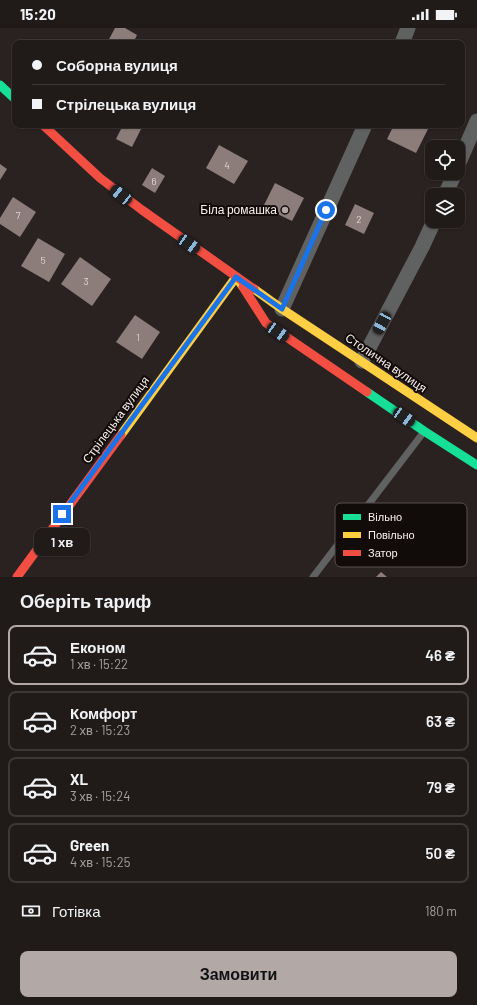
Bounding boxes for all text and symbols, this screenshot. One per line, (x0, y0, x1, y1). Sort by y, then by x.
text: 15:20 (20, 5, 56, 23)
text: Соборна вулиця (56, 56, 178, 74)
text: Стрілецька вулиця (56, 95, 196, 113)
map controls (425, 140, 465, 228)
button: locate (425, 140, 465, 180)
house number: 4 (224, 159, 230, 171)
house number: 6 (151, 175, 157, 187)
car (108, 183, 134, 207)
button: layers (425, 188, 465, 228)
route start (317, 201, 335, 219)
place label: Біла ромашка (200, 202, 277, 217)
marker: Біла ромашка (280, 205, 290, 215)
house number: 7 (16, 209, 21, 221)
house number: 2 (356, 213, 362, 225)
car (176, 232, 202, 256)
house number: 5 (40, 254, 46, 266)
house number: 3 (83, 275, 89, 287)
car (371, 310, 393, 336)
car (265, 320, 291, 344)
street label: Столична вулиця (343, 330, 430, 395)
house number: 1 (136, 331, 140, 343)
street label: Стрілецька вулиця (79, 373, 152, 466)
car (391, 405, 417, 429)
legend (335, 503, 467, 567)
route end (53, 505, 71, 523)
text: Вільно (368, 510, 402, 523)
callout: 1 хв (34, 528, 90, 556)
text: Повільно (368, 528, 415, 541)
text: 1 хв (51, 534, 73, 550)
text: Затор (368, 546, 398, 559)
text: Оберіть тариф (20, 590, 151, 612)
icon: car (22, 637, 58, 673)
text: Економ (70, 638, 126, 656)
text: 46 ₴ (425, 646, 455, 664)
text: 1 хв · 15:22 (70, 656, 128, 672)
icon: car (22, 703, 58, 739)
text: Комфорт (70, 704, 137, 722)
text: 63 ₴ (426, 712, 455, 730)
text: 2 хв · 15:23 (70, 722, 130, 738)
icon: car (22, 769, 58, 805)
text: XL (70, 770, 88, 788)
text: 79 ₴ (427, 778, 455, 796)
text: 3 хв · 15:24 (70, 788, 130, 804)
icon: car (22, 835, 58, 871)
text: Green (70, 836, 109, 854)
text: 50 ₴ (426, 844, 455, 862)
text: 4 хв · 15:25 (70, 854, 130, 870)
icon: cash (20, 900, 42, 922)
text: Готівка (52, 902, 101, 920)
text: 180 m (425, 903, 457, 919)
button: Замовити (20, 951, 457, 997)

